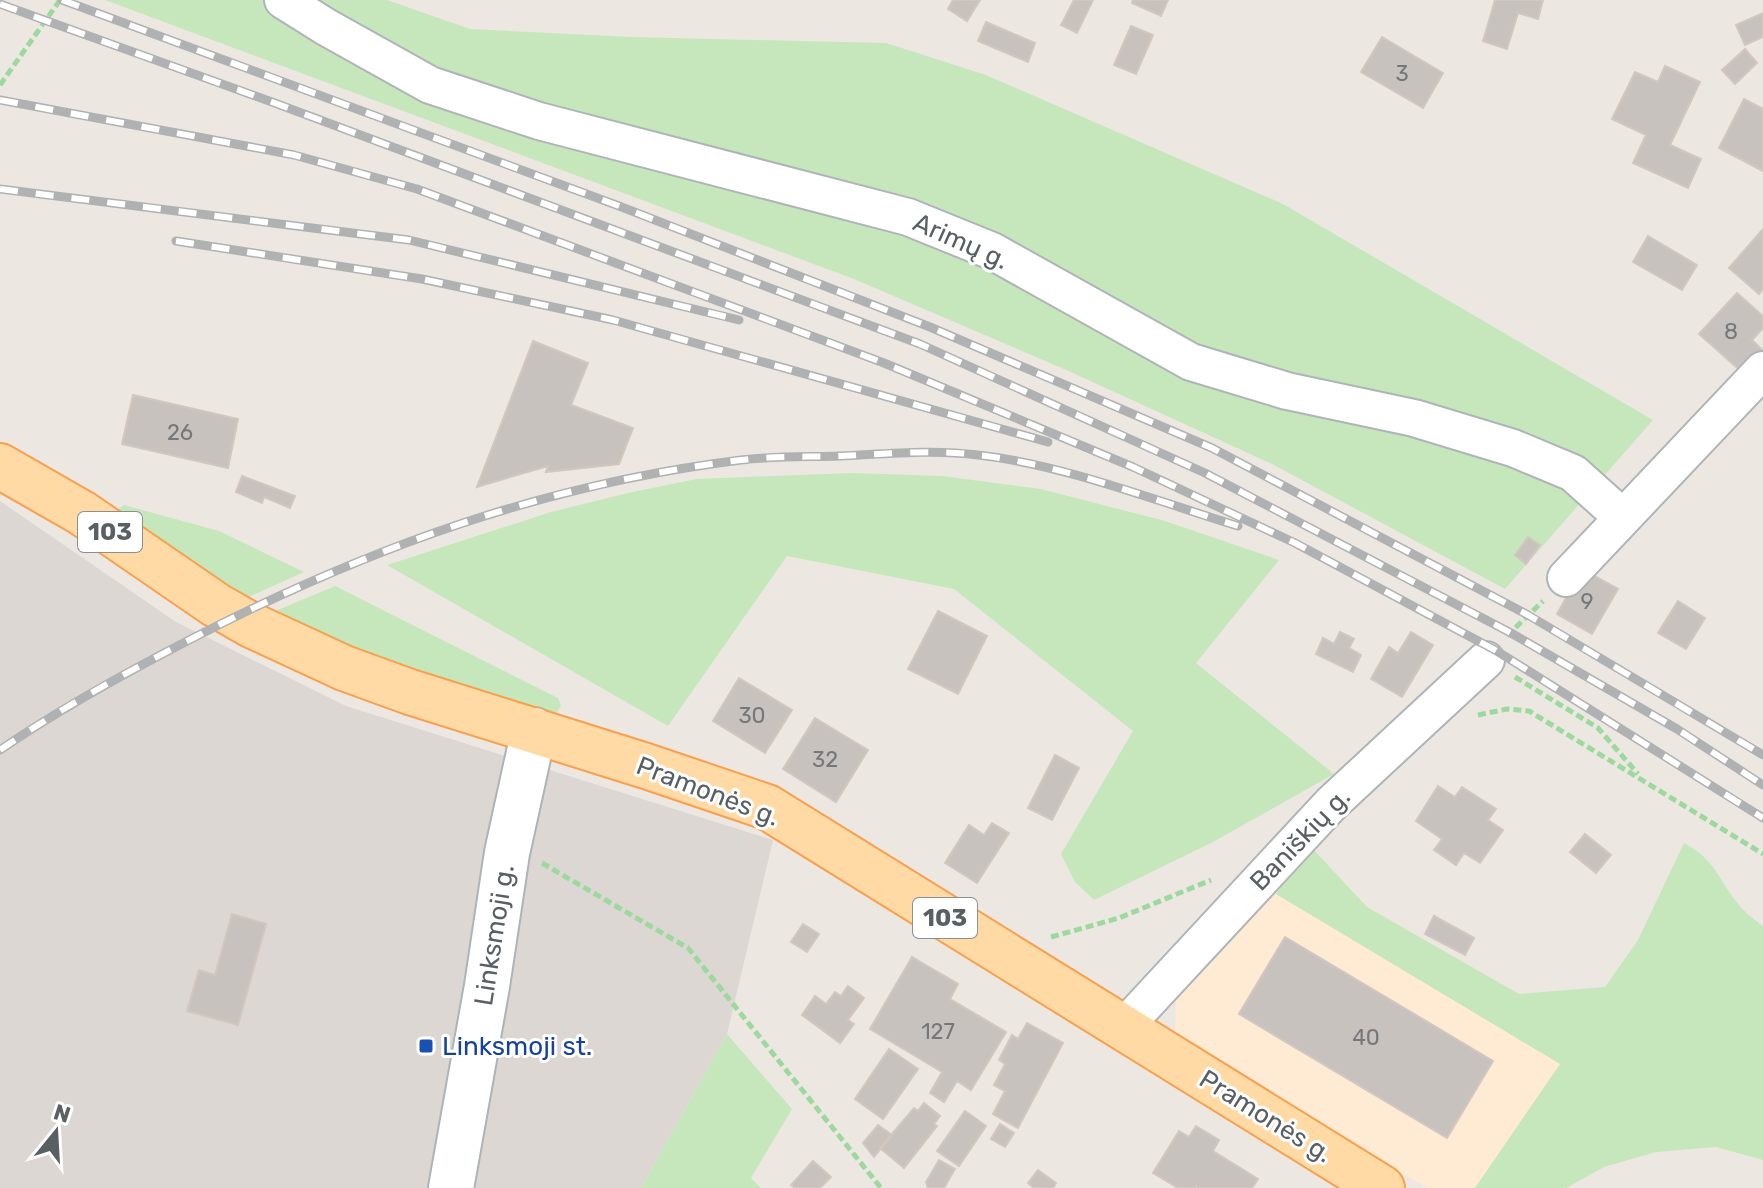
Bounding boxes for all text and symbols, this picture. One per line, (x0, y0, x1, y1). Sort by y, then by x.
house number: 3 (1395, 60, 1409, 87)
street label: Arimų g. (908, 207, 1013, 276)
house number: 8 (1724, 318, 1738, 345)
house number: 26 (167, 419, 193, 446)
road number: 103 (78, 512, 142, 552)
house number: 9 (1580, 588, 1594, 615)
house number: 30 (738, 702, 766, 729)
house number: 32 (812, 746, 838, 773)
street label: Pramonės g. (632, 750, 784, 833)
street label: Baniškių g. (1244, 782, 1357, 897)
street label: Linksmoji g. (468, 862, 521, 1008)
road number: 103 (913, 898, 977, 938)
house number: 127 (921, 1018, 955, 1045)
house number: 40 (1352, 1024, 1380, 1051)
place label: Linksmoji st. (442, 1031, 592, 1062)
marker: Linksmoji st. (417, 1037, 435, 1055)
street label: Pramonės g. (1194, 1063, 1338, 1170)
north arrow (16, 1092, 96, 1172)
text: N (50, 1098, 74, 1129)

